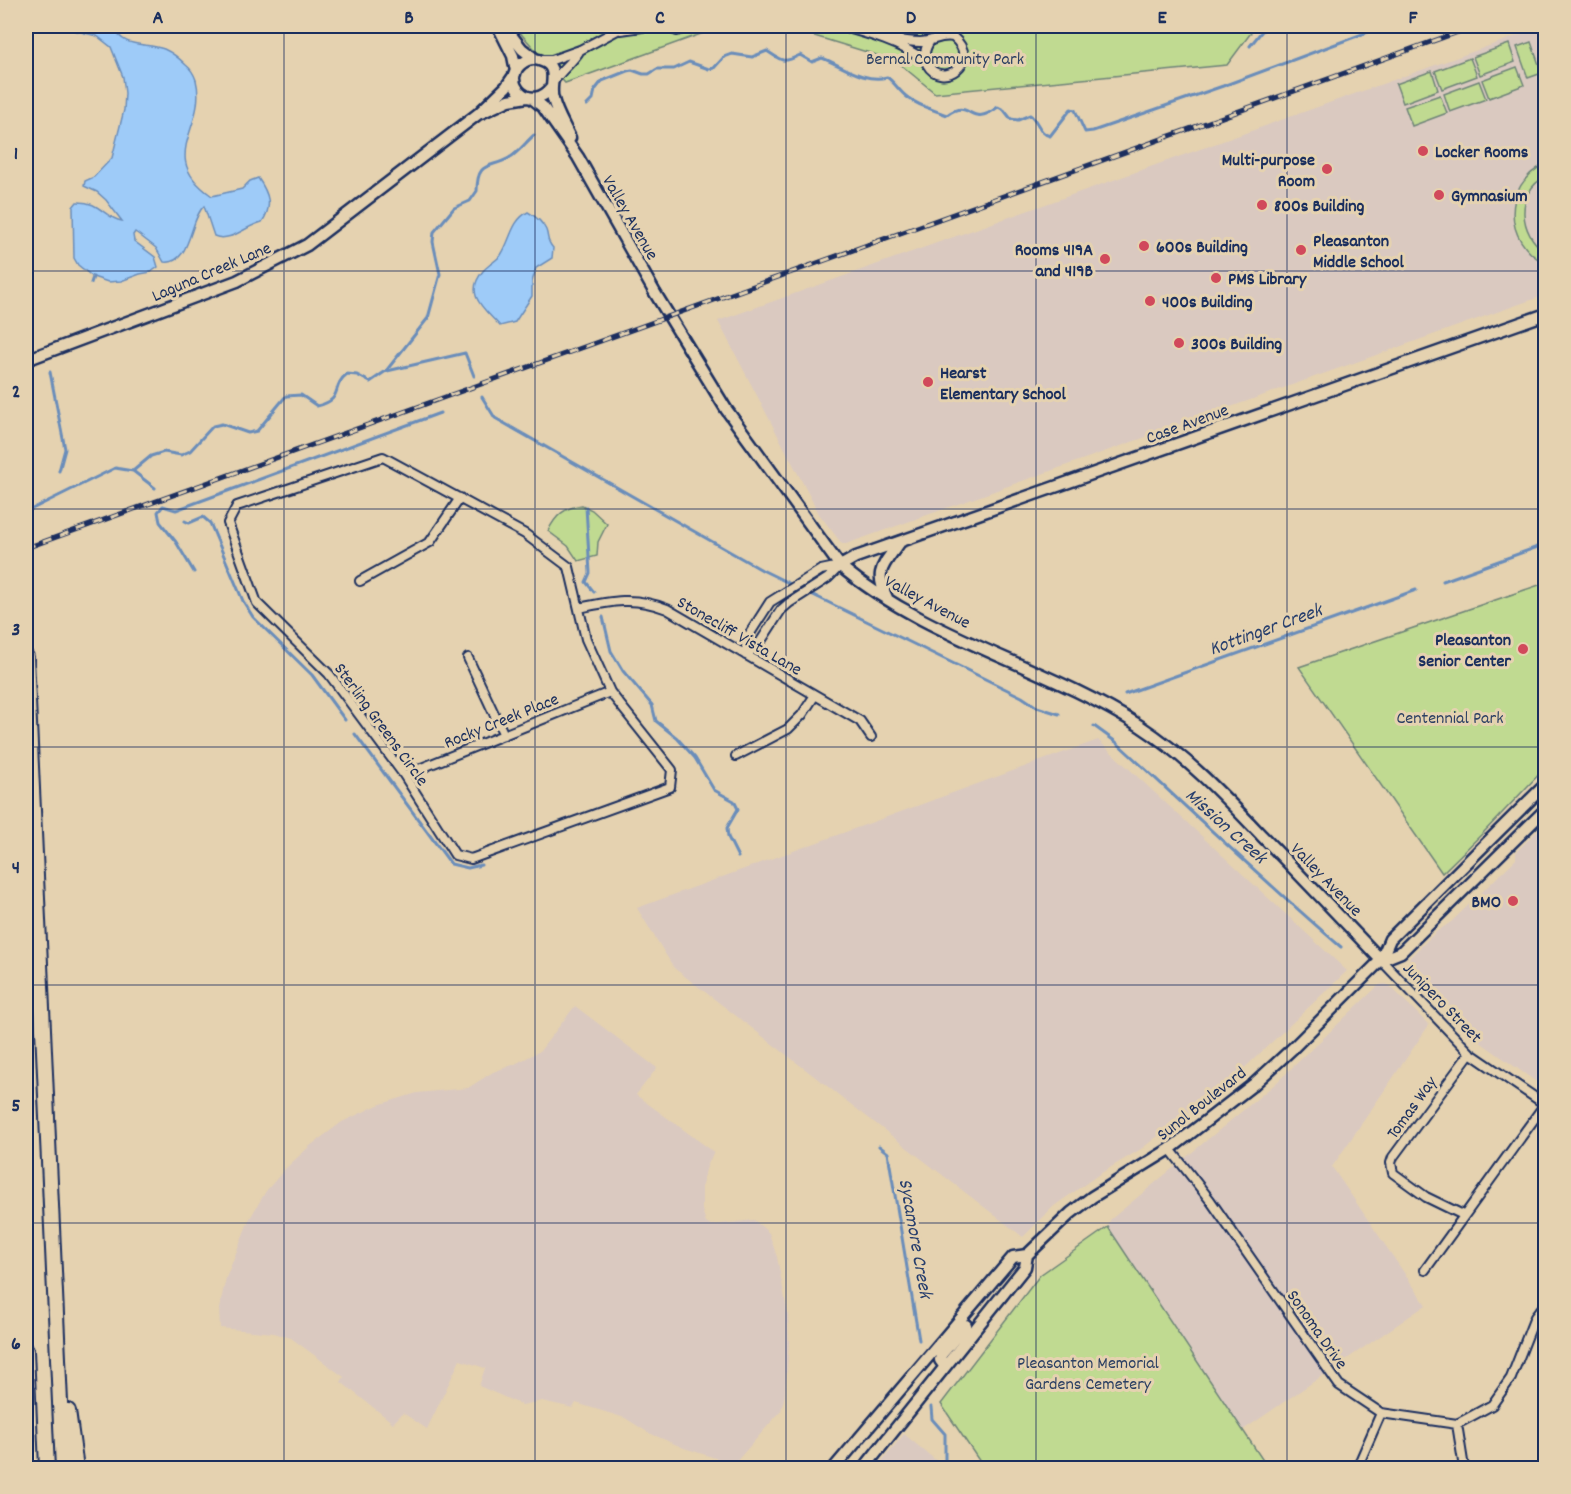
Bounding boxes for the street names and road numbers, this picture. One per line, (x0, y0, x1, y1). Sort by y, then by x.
street label: Valley Avenue (594, 171, 663, 265)
street label: Laguna Creek Lane (149, 237, 276, 310)
street label: Case Avenue (1143, 399, 1233, 452)
street label: Valley Avenue (879, 570, 974, 636)
street label: Stonecliff Vista Lane (672, 591, 806, 683)
street label: Sterling Greens Circle (327, 659, 433, 792)
street label: Rocky Creek Place (441, 688, 563, 757)
street label: Valley Avenue (1283, 838, 1367, 923)
street label: Junipero Street (1396, 957, 1487, 1050)
street label: Sunol Boulevard (1152, 1062, 1253, 1148)
street label: Tomas Way (1382, 1071, 1445, 1145)
street label: Sonoma Drive (1279, 1286, 1353, 1375)

